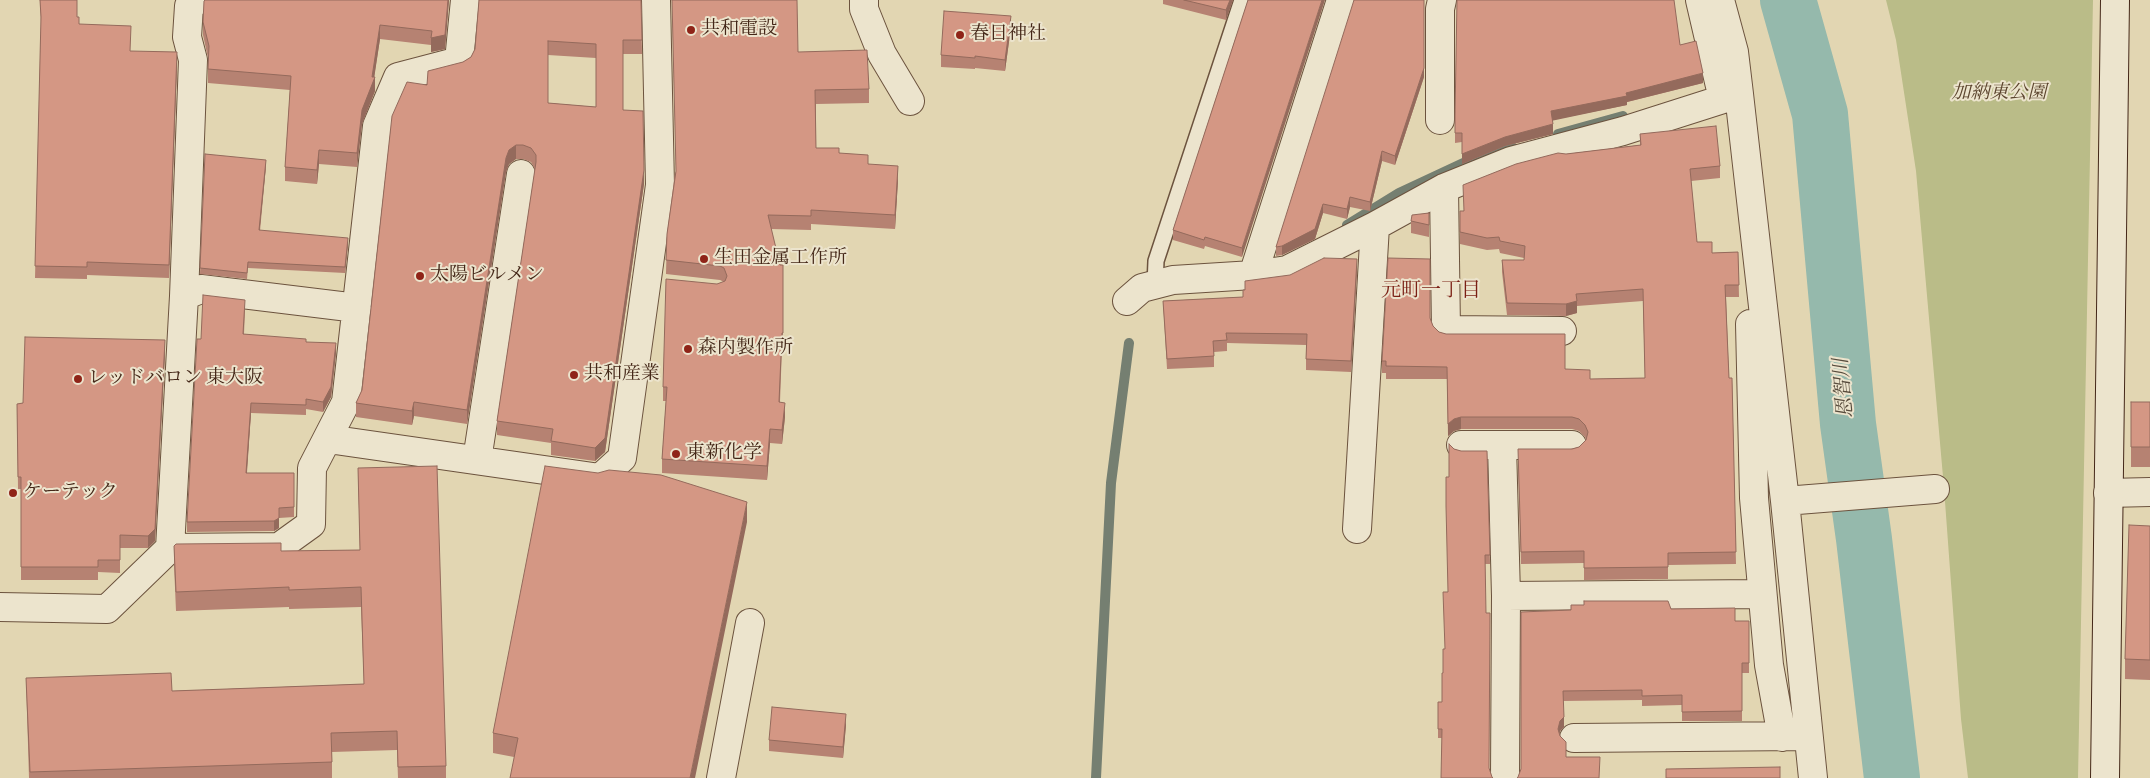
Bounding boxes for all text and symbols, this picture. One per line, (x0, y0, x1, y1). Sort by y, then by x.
place label: 共和電設 (701, 19, 777, 41)
marker: 共和電設 (685, 24, 697, 36)
place label: 春日神社 (970, 24, 1046, 46)
marker: 春日神社 (954, 29, 966, 41)
park label: 加納東公園 (1952, 83, 2046, 105)
place label: 生田金属工作所 (714, 248, 847, 270)
marker: 生田金属工作所 (698, 253, 710, 265)
place label: 太陽ビルメン (430, 265, 544, 287)
marker: 太陽ビルメン (414, 270, 426, 282)
district label: 元町一丁目 (1381, 280, 1481, 304)
place label: 森内製作所 (698, 338, 793, 360)
marker: 森内製作所 (682, 343, 694, 355)
water label: 恩智川 (1830, 357, 1860, 419)
place label: 共和産業 (584, 364, 660, 386)
place label: レッドバロン 東大阪 (88, 368, 263, 390)
marker: 共和産業 (568, 369, 580, 381)
marker: レッドバロン 東大阪 (72, 373, 84, 385)
place label: 東新化学 (686, 443, 762, 465)
marker: 東新化学 (670, 448, 682, 460)
place label: ケーテック (23, 482, 118, 504)
marker: ケーテック (7, 487, 19, 499)

